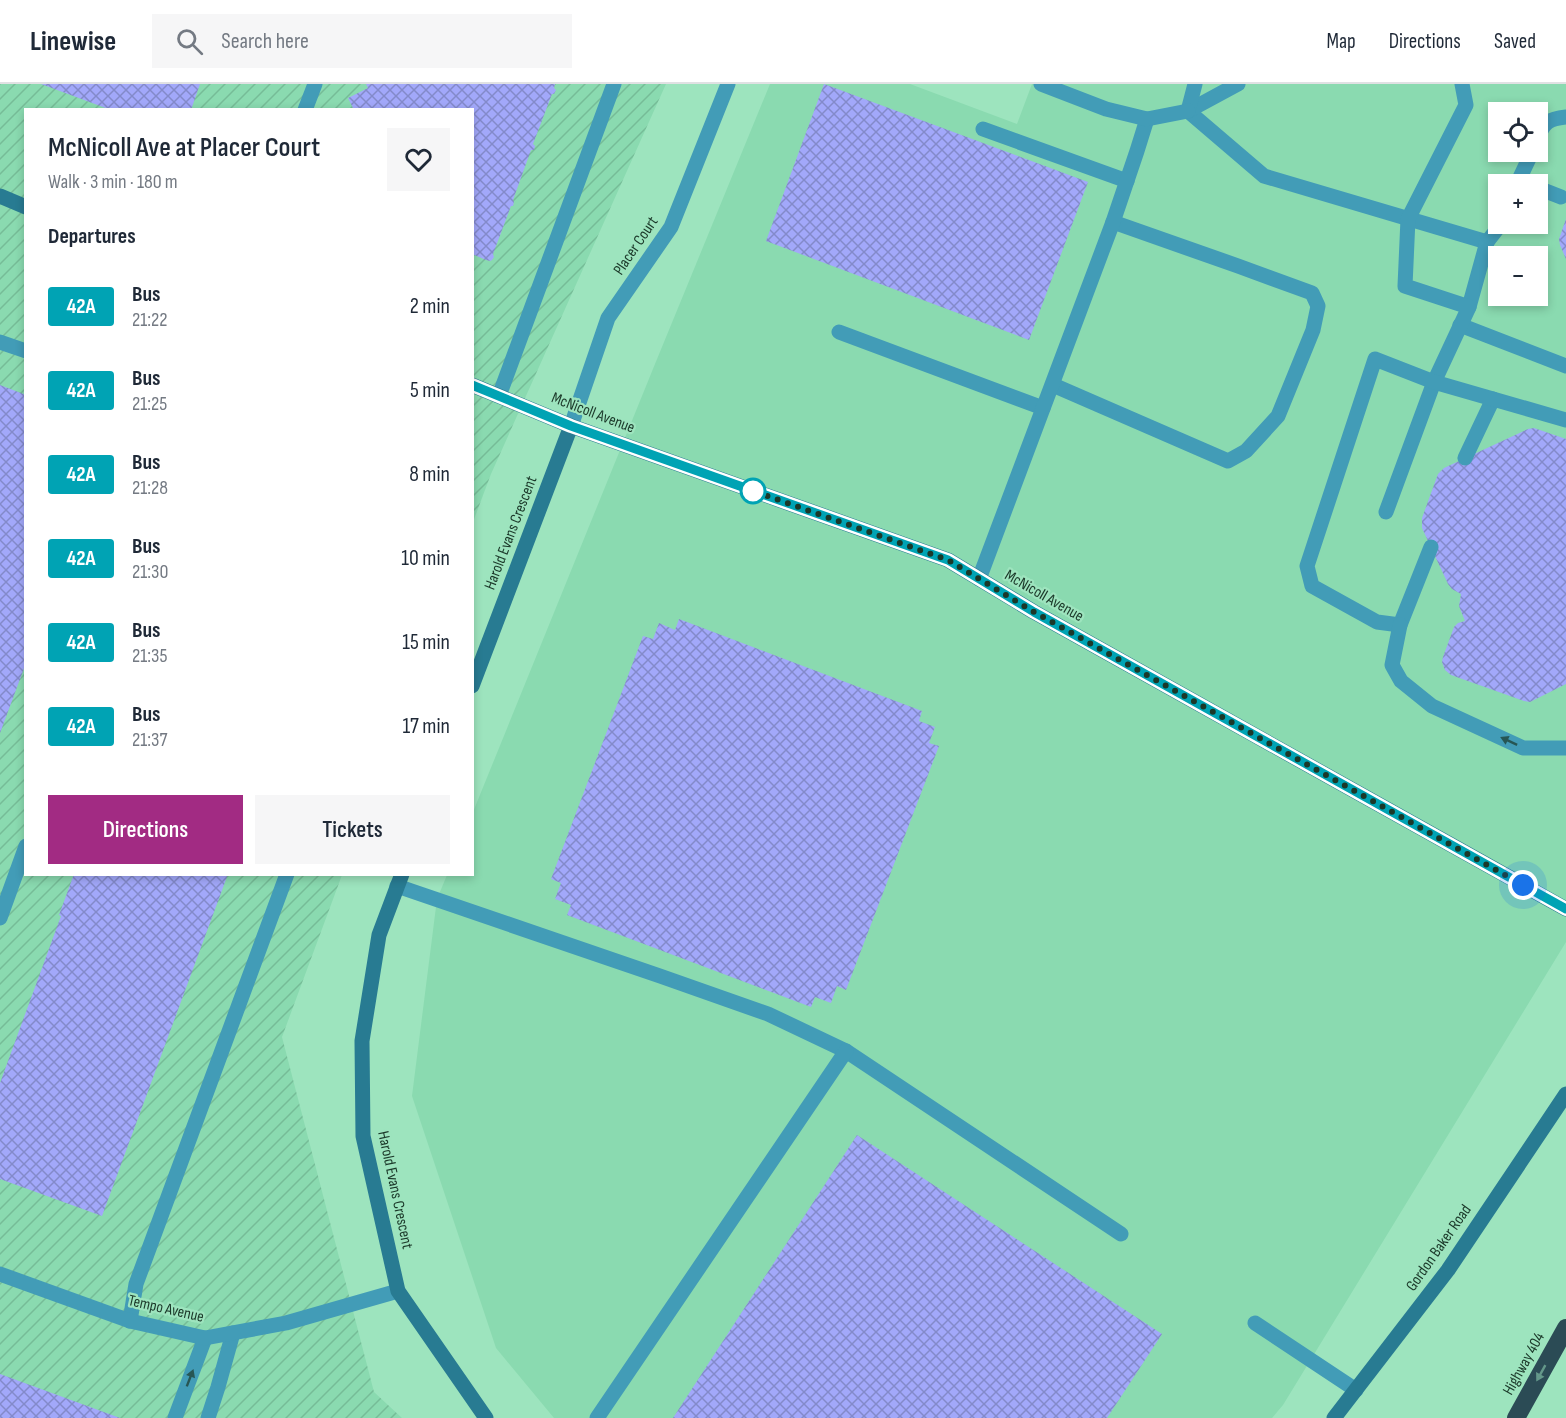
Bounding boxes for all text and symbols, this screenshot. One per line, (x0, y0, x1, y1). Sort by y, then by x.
search box (152, 14, 572, 68)
text: Linewise (30, 25, 116, 58)
icon: search (173, 25, 206, 58)
text: Search here (221, 28, 309, 55)
text: Map (1326, 29, 1356, 54)
text: Directions (1389, 29, 1461, 54)
text: Saved (1494, 29, 1536, 54)
map controls (1488, 102, 1548, 306)
button: locate (1488, 102, 1548, 162)
button: heart (387, 128, 450, 191)
text: McNicoll Ave at Placer Court (48, 131, 320, 164)
text: Walk · 3 min · 180 m (48, 170, 178, 194)
button: + (1488, 174, 1548, 234)
street label: Placer Court (610, 213, 663, 279)
text: Departures (48, 223, 136, 250)
button: − (1488, 246, 1548, 306)
text: Bus (132, 281, 161, 308)
text: 2 min (410, 293, 450, 320)
text: 42A (66, 294, 96, 319)
text: 21:22 (132, 308, 168, 332)
text: Bus (132, 365, 161, 392)
text: 5 min (410, 377, 450, 404)
text: 42A (66, 378, 96, 403)
street label: McNicoll Avenue (549, 388, 637, 438)
text: 21:25 (132, 392, 167, 416)
text: Bus (132, 449, 161, 476)
text: 8 min (409, 461, 450, 488)
text: 42A (66, 462, 96, 487)
street label: Harold Evans Crescent (481, 473, 541, 592)
text: 21:28 (132, 476, 168, 500)
unlabelled marker (740, 478, 766, 504)
text: Bus (132, 533, 161, 560)
text: 10 min (401, 545, 450, 572)
text: 42A (66, 546, 96, 571)
text: 21:30 (132, 560, 168, 584)
street label: McNicoll Avenue (1001, 566, 1087, 626)
text: Bus (132, 617, 161, 644)
text: 15 min (402, 629, 450, 656)
text: 42A (66, 630, 96, 655)
text: 21:35 (132, 644, 167, 668)
text: Bus (132, 701, 161, 728)
text: 17 min (402, 713, 450, 740)
text: 42A (66, 714, 96, 739)
text: 21:37 (132, 728, 167, 752)
one-way arrow (1500, 737, 1517, 746)
button: Directions (48, 795, 243, 864)
button: Tickets (255, 795, 450, 864)
your location (1508, 870, 1538, 900)
street label: Harold Evans Crescent (373, 1129, 417, 1251)
street label: Gordon Baker Road (1402, 1201, 1476, 1295)
street label: Tempo Avenue (126, 1291, 206, 1327)
street label: Highway 404 (1499, 1329, 1549, 1399)
one-way arrow (1536, 1365, 1546, 1382)
one-way arrow (186, 1369, 195, 1387)

